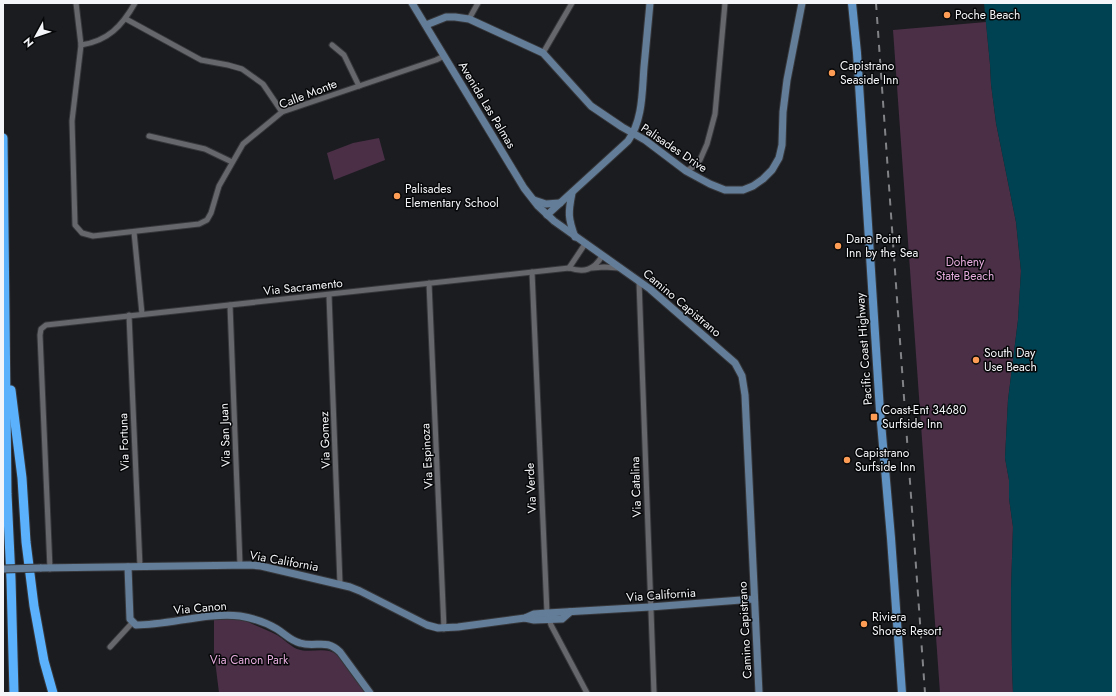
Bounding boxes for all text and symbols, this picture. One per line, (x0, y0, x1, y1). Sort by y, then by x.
place label: Poche Beach (955, 6, 1020, 24)
marker: Poche Beach (942, 10, 952, 20)
north arrow (16, 16, 56, 56)
text: N (19, 34, 37, 51)
place label: Capistrano Seaside Inn (840, 57, 899, 89)
street label: Avenida Las Palmas (454, 58, 520, 152)
marker: Capistrano Seaside Inn (827, 68, 837, 78)
street label: Calle Monte (276, 75, 340, 113)
street label: Palisades Drive (637, 119, 711, 177)
place label: Palisades Elementary School (405, 180, 499, 212)
marker: Palisades Elementary School (392, 191, 402, 201)
place label: Dana Point Inn by the Sea (846, 230, 918, 262)
marker: Dana Point Inn by the Sea (833, 241, 843, 251)
park label: Doheny State Beach (936, 253, 994, 285)
street label: Camino Capistrano (639, 265, 725, 341)
street label: Via Sacramento (262, 274, 344, 300)
street label: Pacific Coast Highway (851, 292, 877, 406)
place label: South Day Use Beach (984, 344, 1037, 376)
marker: South Day Use Beach (971, 355, 981, 365)
place label: Coast-Ent 34680 Surfside Inn (882, 401, 966, 433)
street label: Via San Juan (215, 403, 235, 467)
street label: Via Gomez (315, 411, 335, 469)
street label: Via Fortuna (114, 412, 134, 471)
marker: Coast-Ent 34680 Surfside Inn (869, 412, 879, 422)
street label: Via Espinoza (416, 422, 438, 489)
place label: Capistrano Surfside Inn (855, 444, 916, 476)
marker: Capistrano Surfside Inn (842, 455, 852, 465)
street label: Via Catalina (626, 456, 646, 518)
street label: Via Verde (521, 462, 541, 514)
street label: Via California (248, 546, 320, 576)
street label: Camino Capistrano (733, 580, 757, 679)
street label: Via California (626, 584, 697, 606)
street label: Via Canon (173, 597, 227, 619)
place label: Riviera Shores Resort (872, 608, 941, 640)
marker: Riviera Shores Resort (859, 619, 869, 629)
park label: Via Canon Park (210, 651, 289, 669)

